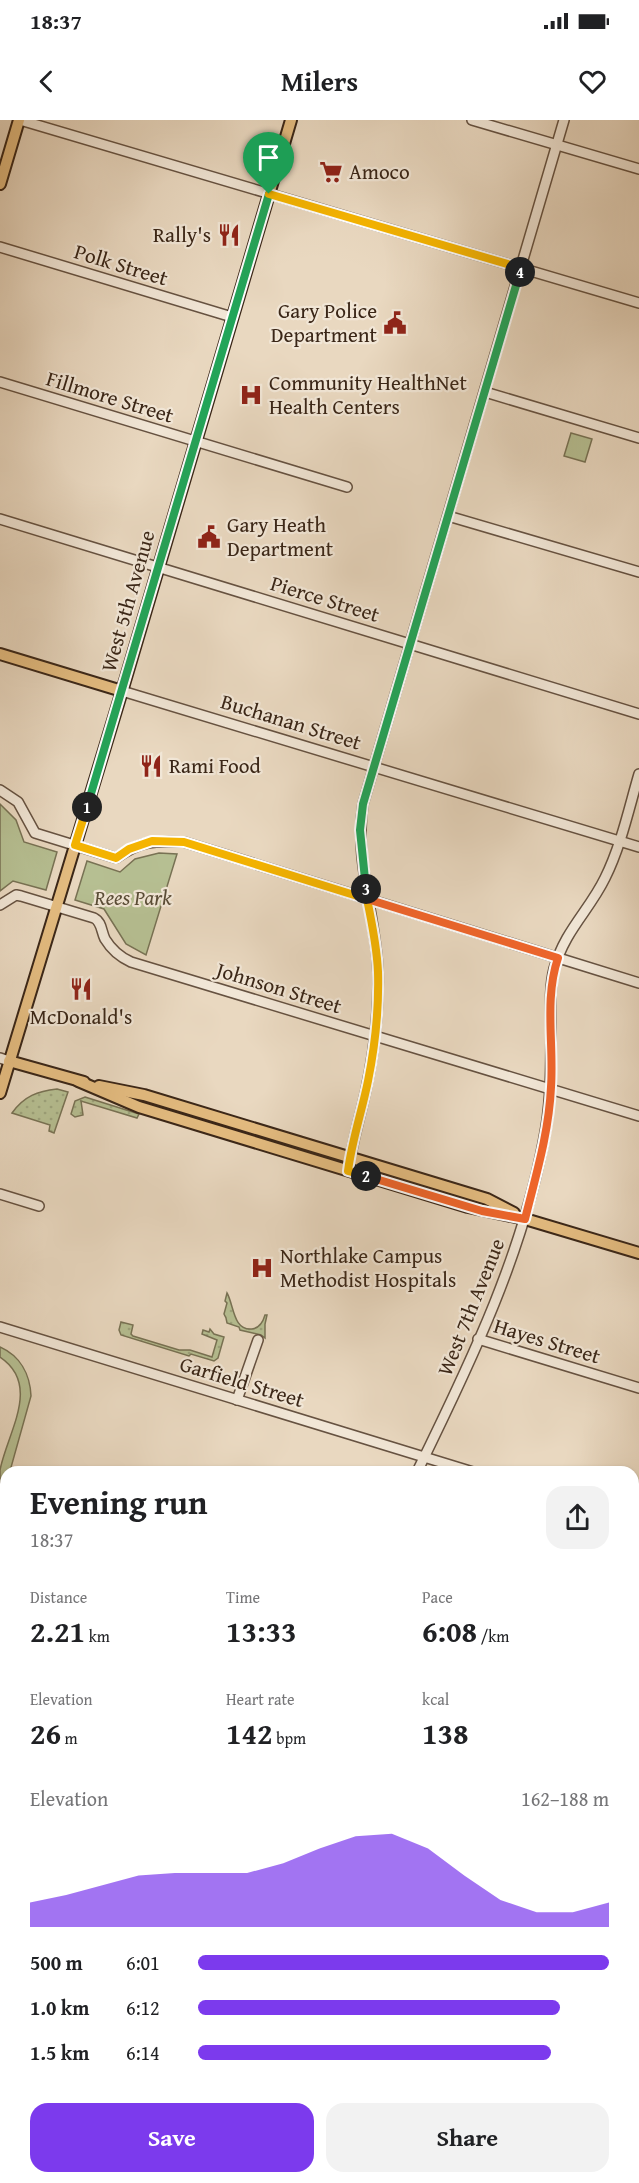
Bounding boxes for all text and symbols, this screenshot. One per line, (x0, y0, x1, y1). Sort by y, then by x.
text: 18:37 (30, 5, 82, 37)
text: Milers (281, 61, 358, 101)
icon: back (30, 65, 63, 98)
icon: heart (576, 65, 609, 98)
pin (243, 132, 294, 194)
icon: arrive (252, 141, 285, 174)
place label: Amoco (349, 156, 410, 187)
supermarket icon: Amoco (318, 159, 344, 185)
place label: Rally's (153, 219, 211, 250)
restaurant icon: Rally's (216, 222, 242, 248)
street label: Polk Street (71, 236, 172, 294)
pin: 4 (505, 257, 535, 287)
text: 4 (516, 260, 524, 284)
place label: Gary Police Department (271, 295, 378, 350)
public building icon: Gary Police Department (382, 310, 408, 336)
street label: Fillmore Street (43, 362, 178, 431)
place label: Community HealthNet Health Centers (269, 367, 467, 422)
hospital icon: Community HealthNet Health Centers (238, 382, 264, 408)
place label: Gary Heath Department (227, 509, 334, 564)
public building icon: Gary Heath Department (196, 524, 222, 550)
street label: West 5th Avenue (93, 526, 163, 675)
street label: Pierce Street (267, 567, 384, 630)
street label: Buchanan Street (217, 685, 366, 758)
place label: Rami Food (169, 750, 262, 781)
restaurant icon: Rami Food (138, 753, 164, 779)
pin: 1 (72, 792, 102, 822)
text: 1 (83, 795, 91, 819)
pin: 3 (351, 874, 381, 904)
text: 3 (362, 877, 370, 901)
park label: Rees Park (93, 882, 172, 913)
street label: Johnson Street (210, 953, 346, 1021)
restaurant icon: McDonald's (68, 976, 94, 1002)
place label: McDonald's (30, 1001, 132, 1032)
pin: 2 (351, 1161, 381, 1191)
text: 2 (362, 1164, 370, 1188)
street label: West 7th Avenue (429, 1233, 512, 1380)
place label: Northlake Campus Methodist Hospitals (280, 1240, 456, 1295)
hospital icon: Northlake Campus Methodist Hospitals (249, 1255, 275, 1281)
street label: Hayes Street (490, 1310, 605, 1372)
street label: Garfield Street (176, 1348, 309, 1415)
text: Evening run (30, 1478, 207, 1526)
button: share (546, 1486, 609, 1549)
text: 18:37 (30, 1525, 73, 1554)
text: Distance (30, 1585, 87, 1609)
text: Time (226, 1585, 260, 1609)
text: Pace (422, 1585, 453, 1609)
text: 2.21 (30, 1609, 85, 1653)
text: 13:33 (226, 1609, 297, 1653)
text: 6:08 (422, 1609, 477, 1653)
text: km (85, 1624, 110, 1648)
text: /km (477, 1624, 509, 1648)
text: Elevation (30, 1687, 93, 1711)
text: Heart rate (226, 1687, 295, 1711)
text: kcal (422, 1687, 449, 1711)
text: 26 (30, 1711, 61, 1755)
text: 142 (226, 1711, 273, 1755)
text: 138 (422, 1711, 469, 1755)
text: m (61, 1726, 78, 1750)
text: bpm (273, 1726, 306, 1750)
text: Elevation (30, 1784, 108, 1813)
text: 162–188 m (521, 1784, 609, 1813)
text: 500 m (30, 1948, 83, 1977)
text: 6:01 (126, 1948, 160, 1977)
text: 1.0 km (30, 1993, 89, 2022)
text: 6:12 (126, 1993, 160, 2022)
text: 1.5 km (30, 2038, 89, 2067)
text: 6:14 (126, 2038, 160, 2067)
button: Save (30, 2103, 314, 2172)
button: Share (326, 2103, 609, 2172)

